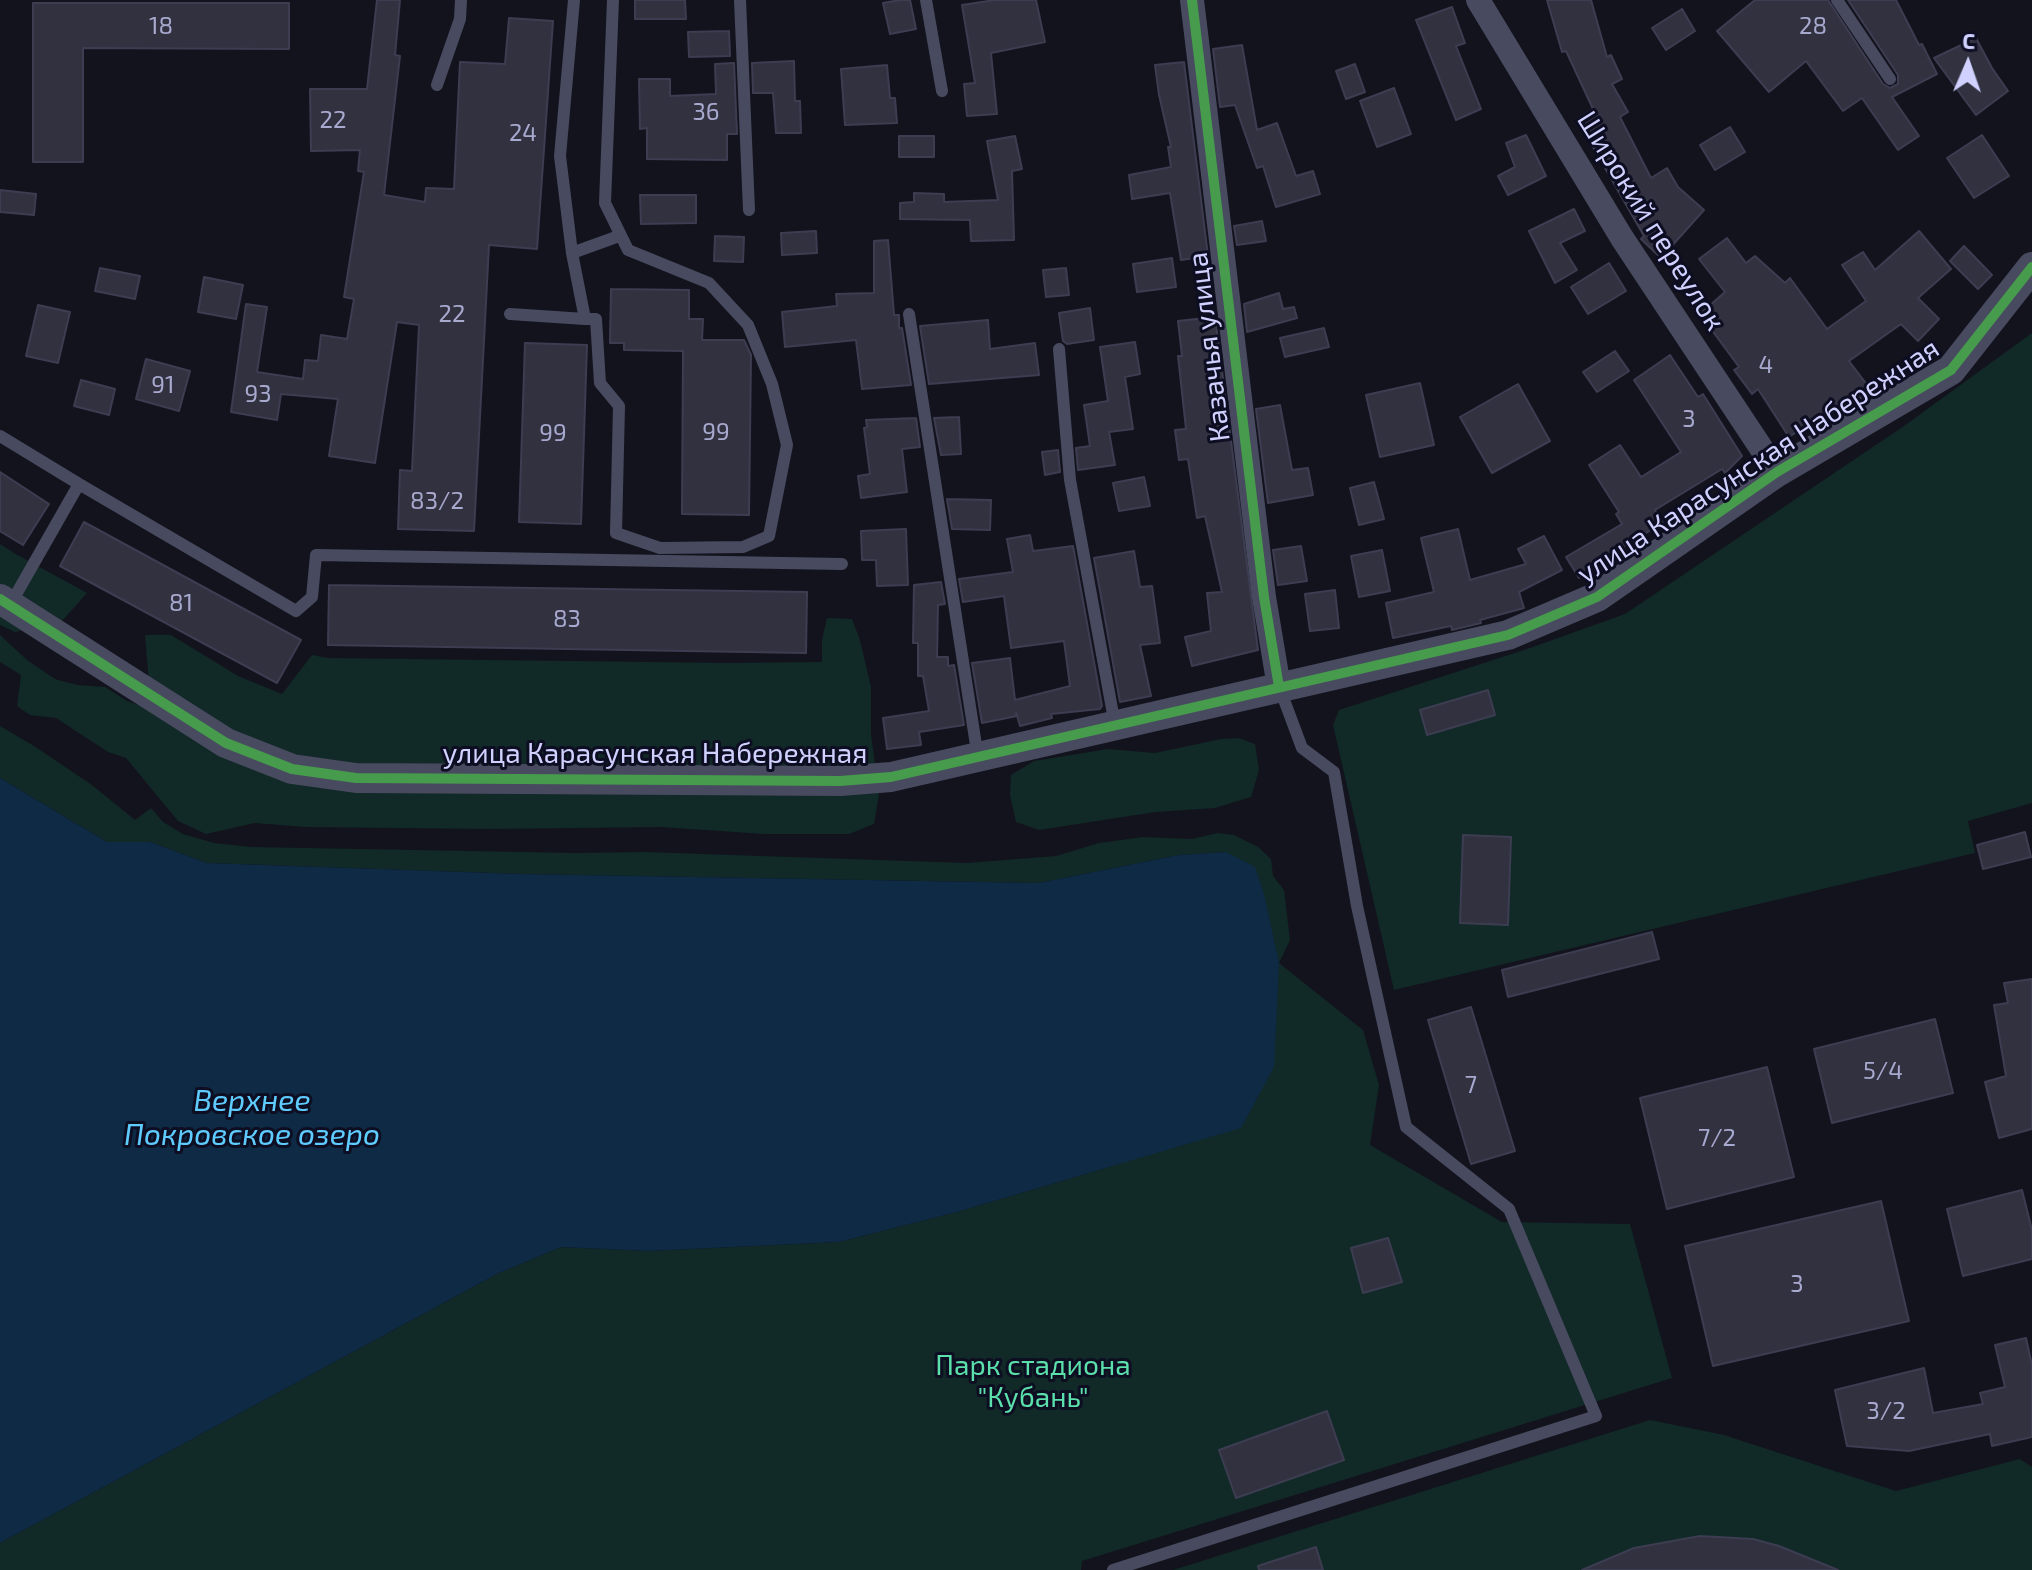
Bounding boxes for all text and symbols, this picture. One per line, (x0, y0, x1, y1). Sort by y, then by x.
house number: 18 (149, 12, 173, 40)
house number: 28 (1799, 12, 1827, 40)
north arrow (1928, 24, 2008, 104)
text: С (1962, 27, 1976, 53)
house number: 36 (692, 98, 720, 126)
street label: Широкий переулок (1570, 105, 1732, 337)
house number: 22 (320, 106, 346, 134)
house number: 24 (509, 119, 537, 147)
street label: Казачья улица (1181, 250, 1237, 444)
house number: 22 (439, 300, 465, 328)
street label: улица Карасунская Набережная (1571, 331, 1945, 591)
house number: 4 (1759, 351, 1773, 379)
house number: 91 (151, 371, 175, 399)
house number: 93 (244, 380, 272, 408)
house number: 3 (1682, 405, 1696, 433)
house number: 99 (702, 418, 730, 446)
house number: 99 (539, 419, 567, 447)
house number: 83/2 (410, 487, 464, 515)
house number: 81 (169, 589, 193, 617)
house number: 83 (553, 605, 581, 633)
street label: улица Карасунская Набережная (443, 737, 867, 771)
house number: 5/4 (1863, 1057, 1903, 1085)
house number: 7 (1465, 1071, 1477, 1099)
water label: Верхнее Покровское озеро (124, 1083, 380, 1154)
house number: 7/2 (1698, 1124, 1736, 1152)
house number: 3 (1790, 1270, 1804, 1298)
park label: Парк стадиона "Кубань" (935, 1349, 1131, 1415)
house number: 3/2 (1866, 1397, 1906, 1425)

